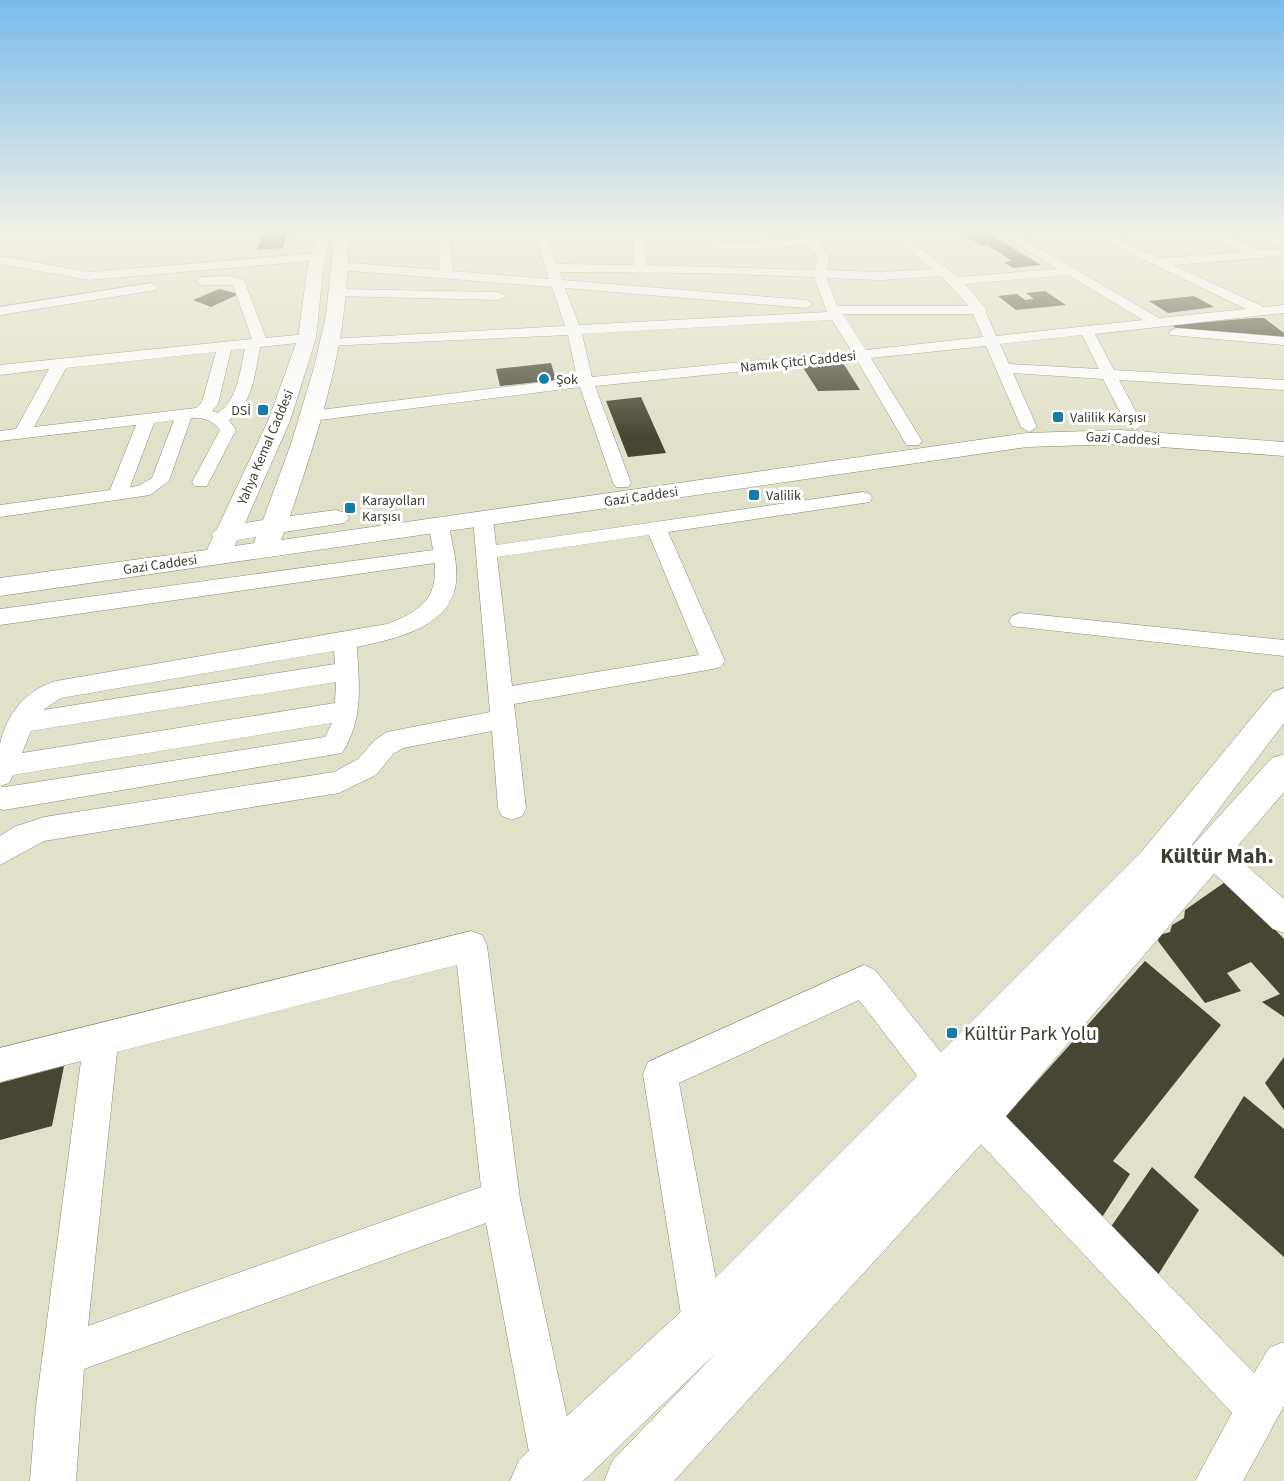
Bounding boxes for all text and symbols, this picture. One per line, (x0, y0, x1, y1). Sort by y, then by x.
street label: Namık Çitci Caddesi (739, 346, 857, 378)
place label: Şok (556, 370, 578, 390)
marker: Şok (537, 372, 551, 386)
street label: Yahya Kemal Caddesi (232, 387, 299, 509)
place label: DSİ (231, 401, 251, 421)
marker: DSİ (256, 403, 270, 417)
place label: Valilik Karşısı (1070, 408, 1146, 428)
marker: Valilik Karşısı (1051, 410, 1065, 424)
street label: Gazi Caddesi (1085, 427, 1161, 451)
street label: Gazi Caddesi (603, 482, 680, 512)
place label: Valilik (766, 486, 801, 506)
marker: Valilik (747, 488, 761, 502)
place label: Karayolları Karşısı (362, 491, 425, 527)
marker: Karayolları Karşısı (343, 501, 357, 515)
street label: Gazi Caddesi (122, 550, 199, 580)
district label: Kültür Mah. (1160, 840, 1274, 872)
place label: Kültür Park Yolu (964, 1020, 1097, 1048)
marker: Kültür Park Yolu (945, 1026, 959, 1040)

